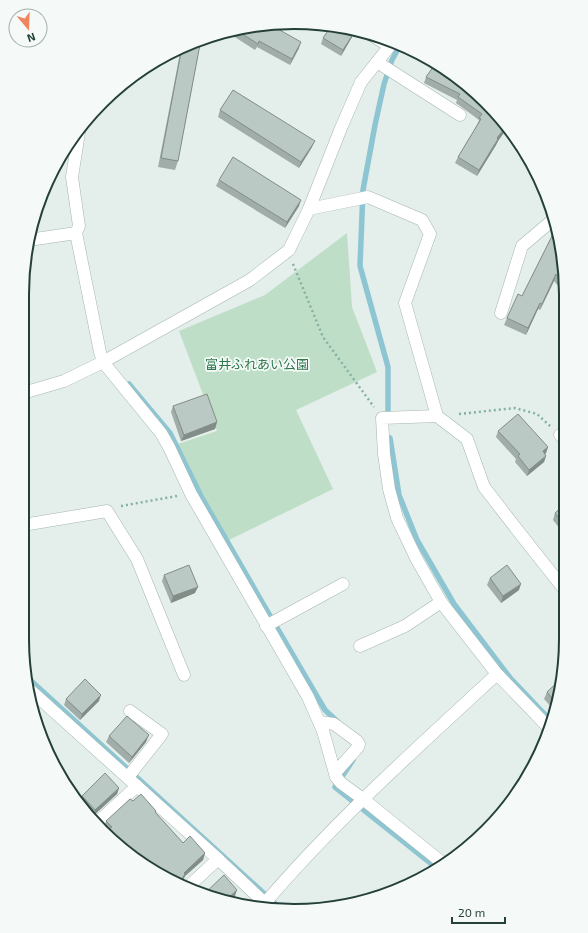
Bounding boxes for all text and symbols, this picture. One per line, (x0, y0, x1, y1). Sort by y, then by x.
north arrow (8, 8, 48, 48)
text: N (25, 30, 37, 45)
park label: 富井ふれあい公園 (205, 356, 309, 372)
scale bar (452, 899, 505, 925)
text: 20 m (458, 905, 485, 919)

